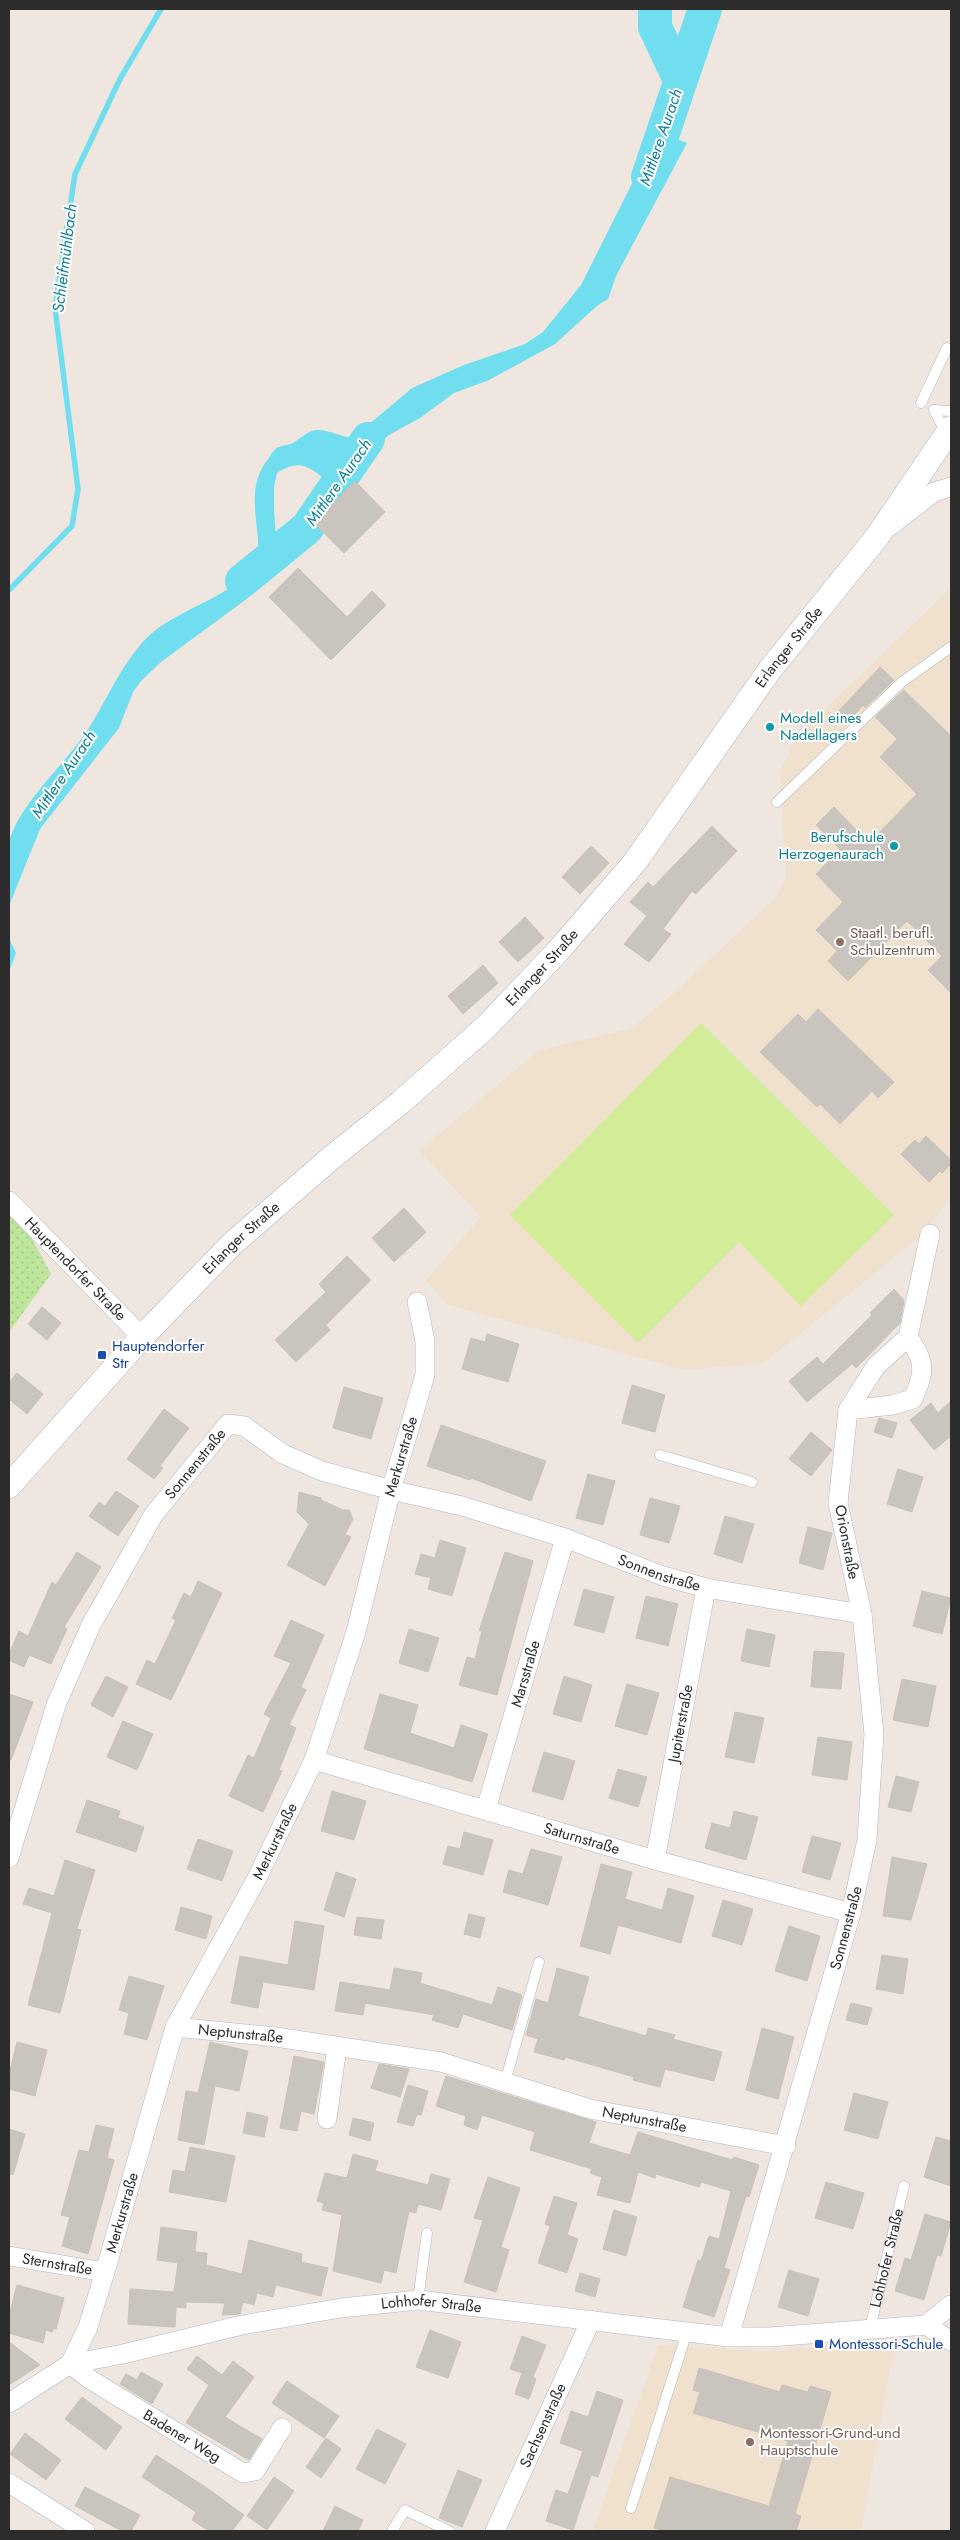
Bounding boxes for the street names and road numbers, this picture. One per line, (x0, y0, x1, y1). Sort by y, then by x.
street label: Erlanger Straße (750, 601, 828, 692)
street label: Erlanger Straße (500, 924, 584, 1011)
street label: Erlanger Straße (197, 1196, 285, 1279)
street label: Hauptendorfer Straße (19, 1212, 132, 1326)
street label: Merkurstraße (379, 1413, 423, 1499)
street label: Sonnenstraße (159, 1423, 231, 1504)
street label: Orionstraße (829, 1503, 865, 1581)
street label: Sonnenstraße (615, 1549, 703, 1597)
street label: Marsstraße (505, 1637, 546, 1710)
street label: Jupiterstraße (662, 1682, 699, 1766)
street label: Merkurstraße (247, 1799, 303, 1883)
street label: Saturnstraße (541, 1817, 623, 1860)
street label: Sonnenstraße (824, 1883, 868, 1972)
street label: Neptunstraße (197, 2018, 285, 2049)
street label: Neptunstraße (600, 2101, 689, 2138)
street label: Merkurstraße (100, 2170, 144, 2255)
street label: Lohhofer Straße (864, 2206, 909, 2310)
street label: Sternstraße (21, 2247, 94, 2281)
street label: Lohhofer Straße (380, 2289, 483, 2318)
street label: Sachsenstraße (514, 2379, 572, 2471)
street label: Badener Weg (139, 2404, 225, 2468)

